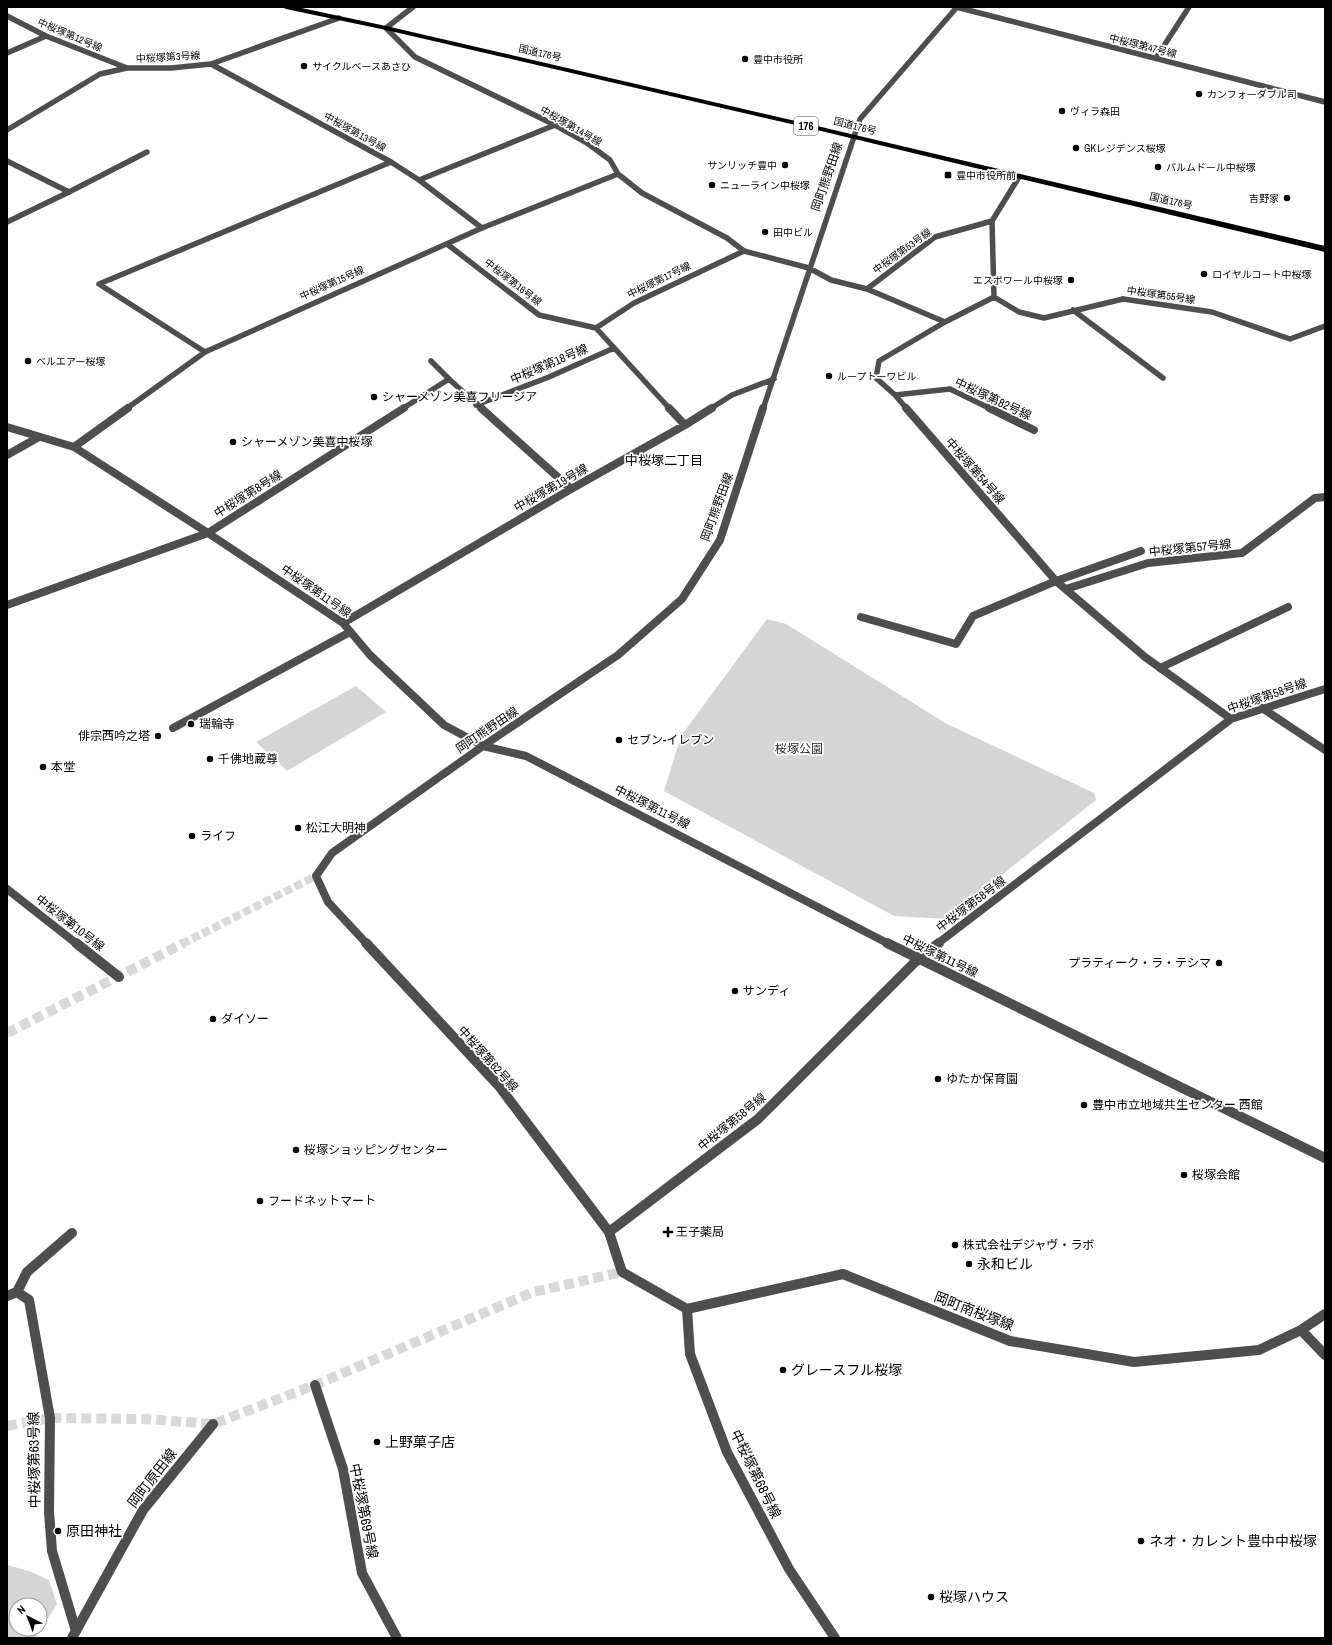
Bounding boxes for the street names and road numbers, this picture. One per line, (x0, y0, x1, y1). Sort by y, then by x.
street label: 中桜塚第12号線 (36, 16, 104, 54)
street label: 中桜塚第47号線 (1108, 31, 1178, 61)
street label: 国道176号 (517, 42, 563, 64)
street label: 中桜塚第3号線 (135, 49, 201, 65)
street label: 中桜塚第14号線 (538, 103, 604, 149)
street label: 中桜塚第13号線 (322, 110, 388, 154)
street label: 国道176号 (832, 114, 878, 138)
road number: 176 (794, 117, 818, 135)
street label: 岡町熊野田線 (808, 140, 846, 214)
street label: 国道176号 (1148, 190, 1194, 212)
street label: 中桜塚第53号線 (870, 225, 934, 277)
street label: 中桜塚第16号線 (482, 256, 544, 308)
street label: 中桜塚第17号線 (625, 259, 693, 301)
street label: 中桜塚第15号線 (298, 263, 366, 303)
street label: 中桜塚第55号線 (1126, 284, 1196, 306)
street label: 中桜塚第18号線 (508, 340, 590, 388)
street label: 中桜塚第82号線 (952, 374, 1034, 424)
street label: 中桜塚第54号線 (942, 434, 1008, 508)
street label: 中桜塚第19号線 (511, 460, 591, 516)
street label: 中桜塚第8号線 (211, 467, 285, 521)
street label: 岡町熊野田線 (697, 470, 737, 544)
street label: 中桜塚第57号線 (1148, 536, 1232, 560)
street label: 中桜塚第11号線 (278, 561, 354, 621)
street label: 中桜塚第58号線 (1225, 675, 1309, 717)
street label: 岡町熊野田線 (453, 703, 521, 757)
street label: 中桜塚第11号線 (612, 781, 692, 833)
street label: 中桜塚第58号線 (933, 873, 1009, 935)
street label: 中桜塚第10号線 (32, 891, 108, 955)
street label: 中桜塚第11号線 (900, 931, 980, 981)
street label: 中桜塚第62号線 (454, 1023, 522, 1095)
street label: 中桜塚第58号線 (695, 1090, 769, 1154)
street label: 岡町南桜塚線 (932, 1288, 1016, 1334)
street label: 中桜塚第63号線 (24, 1411, 44, 1509)
street label: 中桜塚第68号線 (727, 1427, 785, 1521)
street label: 岡町原田線 (123, 1445, 181, 1511)
street label: 中桜塚第69号線 (346, 1462, 382, 1560)

